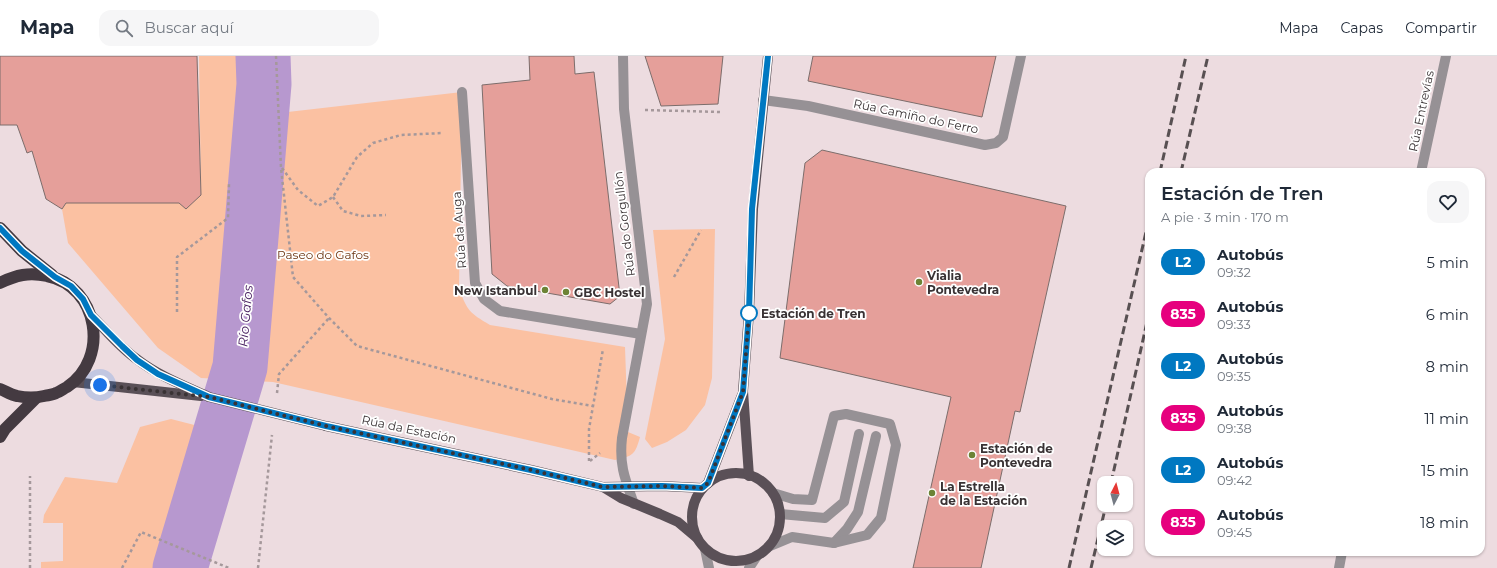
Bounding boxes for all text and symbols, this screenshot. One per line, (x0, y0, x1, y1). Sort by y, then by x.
search box (99, 10, 379, 46)
text: Mapa (20, 16, 75, 39)
icon: search (113, 17, 135, 39)
text: Buscar aquí (145, 18, 234, 37)
text: Mapa (1279, 19, 1319, 37)
text: Capas (1341, 19, 1383, 37)
text: Compartir (1405, 19, 1477, 37)
street label: Rúa Entrevías (1405, 69, 1437, 153)
street label: Rúa Camiño do Ferro (852, 95, 980, 137)
street label: Rúa do Gorgullón (610, 171, 638, 277)
button: heart (1427, 181, 1469, 223)
text: Estación de Tren (1161, 182, 1324, 205)
street label: Rúa da Auga (449, 191, 469, 269)
text: A pie · 3 min · 170 m (1161, 209, 1289, 225)
text: Autobús (1217, 245, 1283, 264)
park label: Paseo do Gafos (277, 247, 369, 262)
text: L2 (1175, 253, 1191, 271)
text: 5 min (1426, 253, 1469, 272)
text: 09:32 (1217, 264, 1251, 280)
place label: Vialia Pontevedra (926, 268, 999, 297)
marker: Vialia Pontevedra (914, 277, 924, 287)
place label: New Istanbul (454, 283, 537, 298)
water label: Río Gafos (234, 284, 256, 348)
marker: New Istanbul (540, 285, 550, 295)
place label: GBC Hostel (574, 285, 645, 300)
marker: GBC Hostel (561, 287, 571, 297)
text: Autobús (1217, 297, 1283, 316)
marker: Estación de Tren (740, 304, 758, 322)
text: 835 (1170, 305, 1196, 323)
text: 6 min (1426, 305, 1469, 324)
place label: Estación de Tren (761, 306, 866, 321)
text: 09:33 (1217, 316, 1251, 332)
text: Autobús (1217, 349, 1283, 368)
text: L2 (1175, 357, 1191, 375)
text: 8 min (1425, 357, 1469, 376)
text: 09:35 (1217, 368, 1251, 384)
your location (90, 375, 110, 395)
text: Autobús (1217, 401, 1283, 420)
text: 835 (1170, 409, 1196, 427)
text: 11 min (1424, 409, 1469, 428)
street label: Rúa da Estación (360, 412, 458, 446)
text: 09:38 (1217, 420, 1252, 436)
place label: Estación de Pontevedra (980, 441, 1053, 470)
marker: Estación de Pontevedra (967, 450, 977, 460)
text: Autobús (1217, 453, 1283, 472)
text: L2 (1175, 461, 1191, 479)
text: 15 min (1421, 461, 1469, 480)
text: 09:42 (1217, 472, 1252, 488)
north arrow (1097, 476, 1133, 512)
map controls (1097, 476, 1133, 556)
place label: La Estrella de la Estación (940, 479, 1027, 508)
marker: La Estrella de la Estación (927, 488, 937, 498)
text: Autobús (1217, 505, 1283, 524)
text: 835 (1170, 513, 1196, 531)
text: 18 min (1420, 513, 1469, 532)
button: layers (1097, 520, 1133, 556)
text: 09:45 (1217, 524, 1252, 540)

